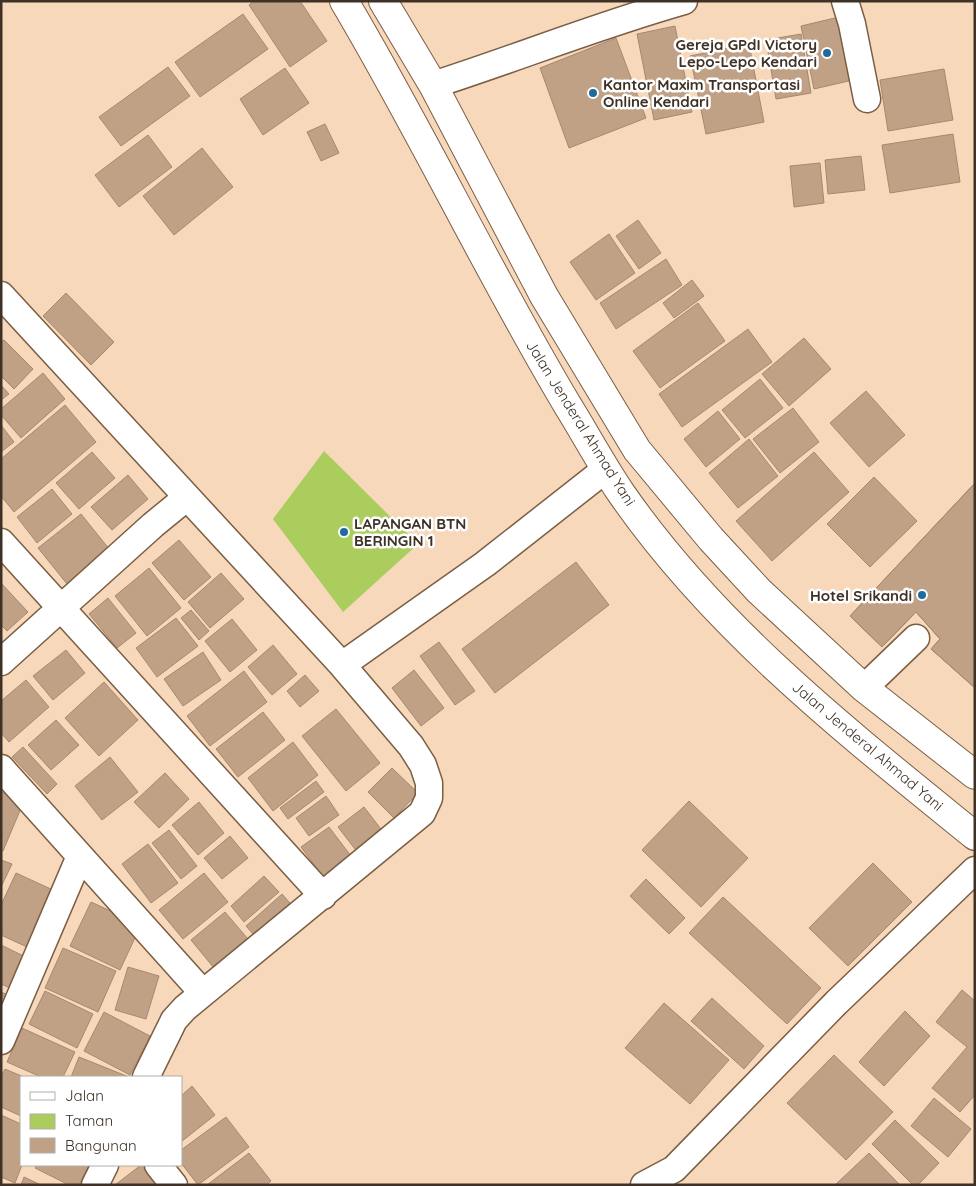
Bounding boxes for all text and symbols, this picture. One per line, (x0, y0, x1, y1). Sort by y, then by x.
place label: Gereja GPdI Victory Lepo-Lepo Kendari (676, 35, 817, 71)
marker: Gereja GPdI Victory Lepo-Lepo Kendari (821, 47, 833, 59)
place label: Kantor Maxim Transportasi Online Kendari (603, 75, 800, 111)
marker: Kantor Maxim Transportasi Online Kendari (587, 87, 599, 99)
street label: Jalan Jenderal Ahmad Yani (522, 337, 640, 509)
place label: LAPANGAN BTN BERINGIN 1 (354, 514, 466, 550)
marker: LAPANGAN BTN BERINGIN 1 (338, 526, 350, 538)
place label: Hotel Srikandi (810, 586, 912, 605)
marker: Hotel Srikandi (916, 589, 928, 601)
street label: Jalan Jenderal Ahmad Yani (789, 677, 947, 815)
legend (20, 1076, 182, 1166)
text: Jalan (65, 1086, 104, 1105)
text: Taman (65, 1111, 113, 1130)
text: Bangunan (65, 1136, 137, 1155)

